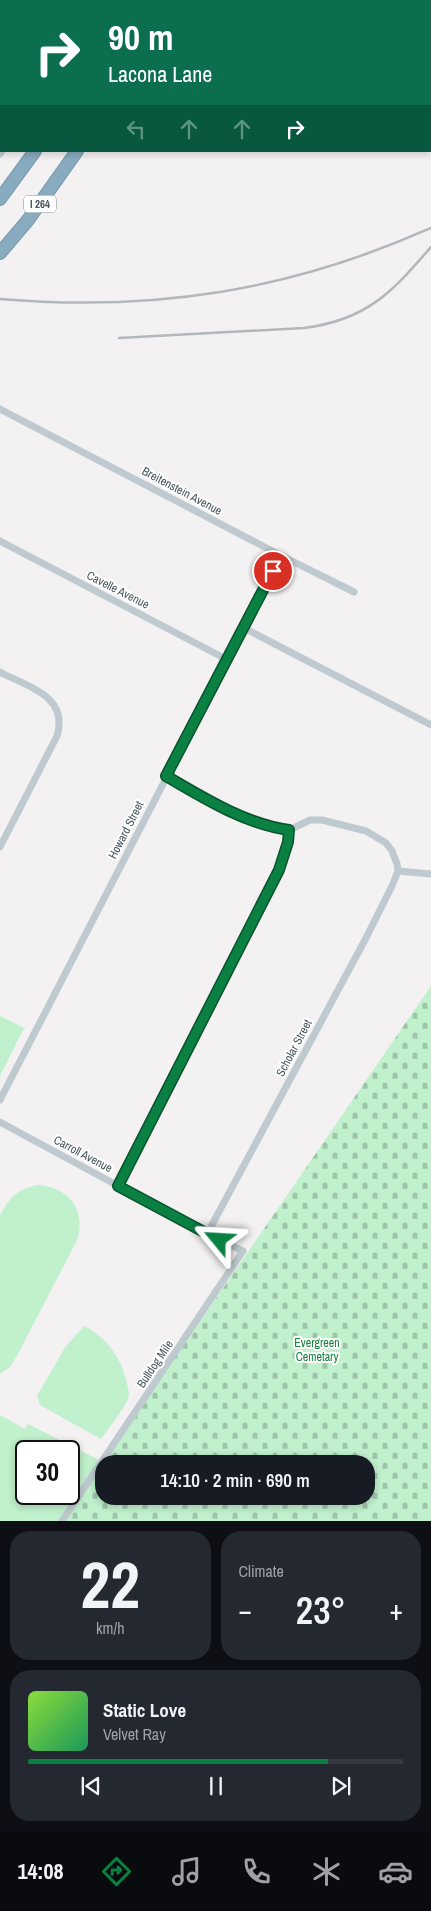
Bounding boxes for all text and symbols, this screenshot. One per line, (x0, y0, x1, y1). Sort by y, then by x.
text: 90 m (108, 14, 173, 61)
icon: right (25, 20, 90, 85)
text: Lacona Lane (108, 59, 212, 89)
icon: left (122, 115, 150, 143)
icon: ahead (175, 115, 203, 143)
icon: ahead (228, 115, 256, 143)
icon: right (281, 115, 309, 143)
road number: I 264 (24, 195, 56, 212)
street label: Breitenstein Avenue (139, 463, 225, 519)
pin (252, 550, 294, 592)
icon: arrive (259, 557, 287, 585)
street label: Cavelle Avenue (84, 567, 152, 613)
street label: Howard Street (105, 798, 148, 862)
street label: Scholar Street (272, 1016, 316, 1079)
street label: Carroll Avenue (51, 1132, 115, 1176)
position arrow (192, 1213, 244, 1265)
park label: Evergreen Cemetary (294, 1335, 340, 1365)
street label: Bulldog Mile (133, 1337, 177, 1391)
speed limit sign: 30 (15, 1440, 80, 1505)
text: 14:10 · 2 min · 690 m (160, 1467, 310, 1493)
text: 22 (81, 1541, 140, 1628)
text: Climate (239, 1560, 284, 1582)
text: 23° (296, 1585, 346, 1636)
text: − (239, 1591, 252, 1629)
text: + (390, 1591, 403, 1629)
text: km/h (96, 1617, 124, 1639)
text: Static Love (103, 1697, 186, 1723)
text: Velvet Ray (103, 1723, 166, 1745)
icon: previous (77, 1772, 105, 1800)
icon: pause (202, 1772, 230, 1800)
icon: next (327, 1772, 355, 1800)
icon: directions (99, 1854, 134, 1889)
icon: music (169, 1854, 204, 1889)
icon: phone (239, 1854, 274, 1889)
icon: climate (309, 1854, 344, 1889)
icon: car (378, 1854, 413, 1889)
text: 14:08 (17, 1856, 64, 1886)

